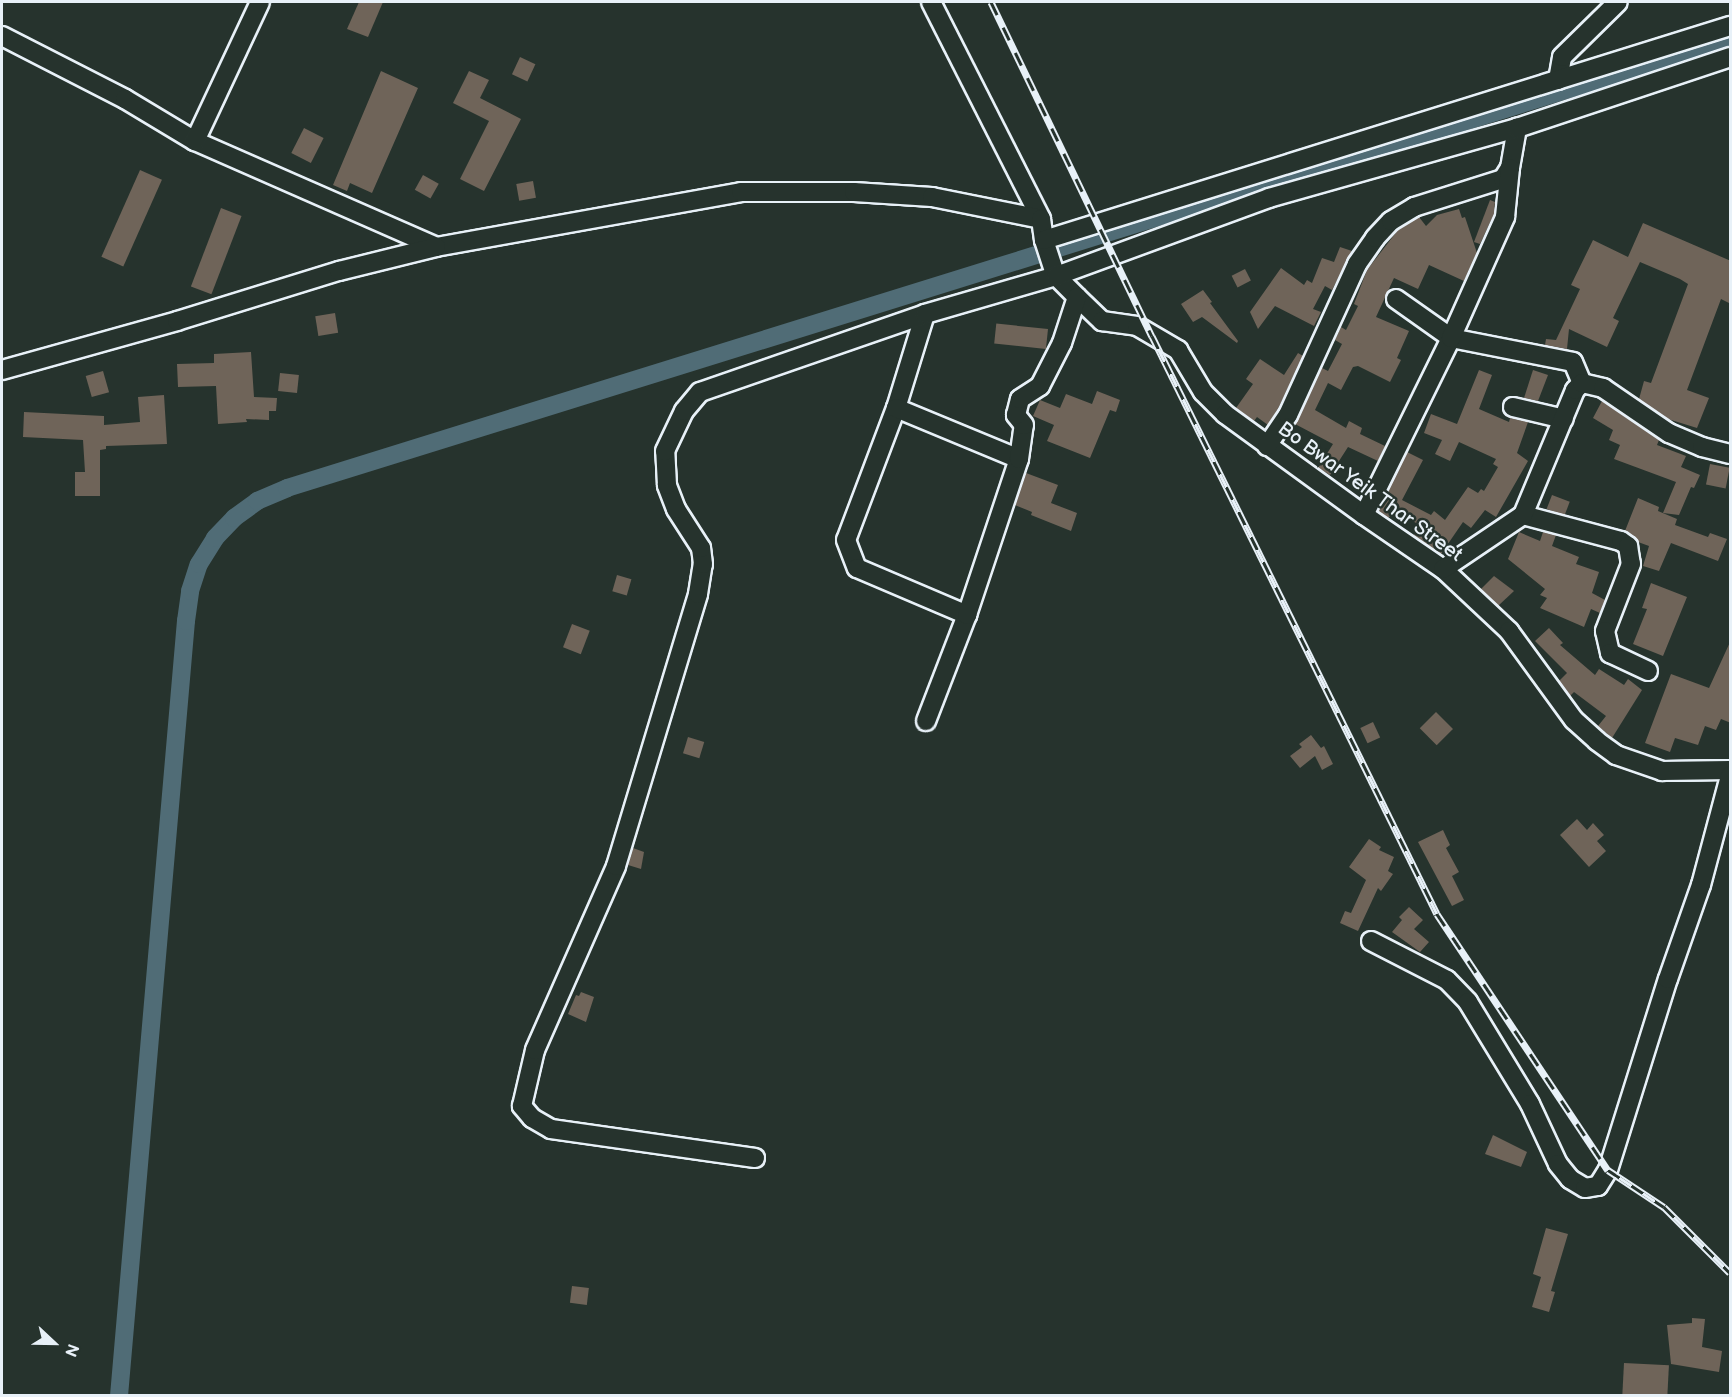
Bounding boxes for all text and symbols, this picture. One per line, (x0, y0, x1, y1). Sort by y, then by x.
street label: Bo Bwar Yeik Thar Street (1272, 416, 1468, 568)
north arrow (24, 1313, 84, 1373)
text: N (60, 1341, 82, 1359)

